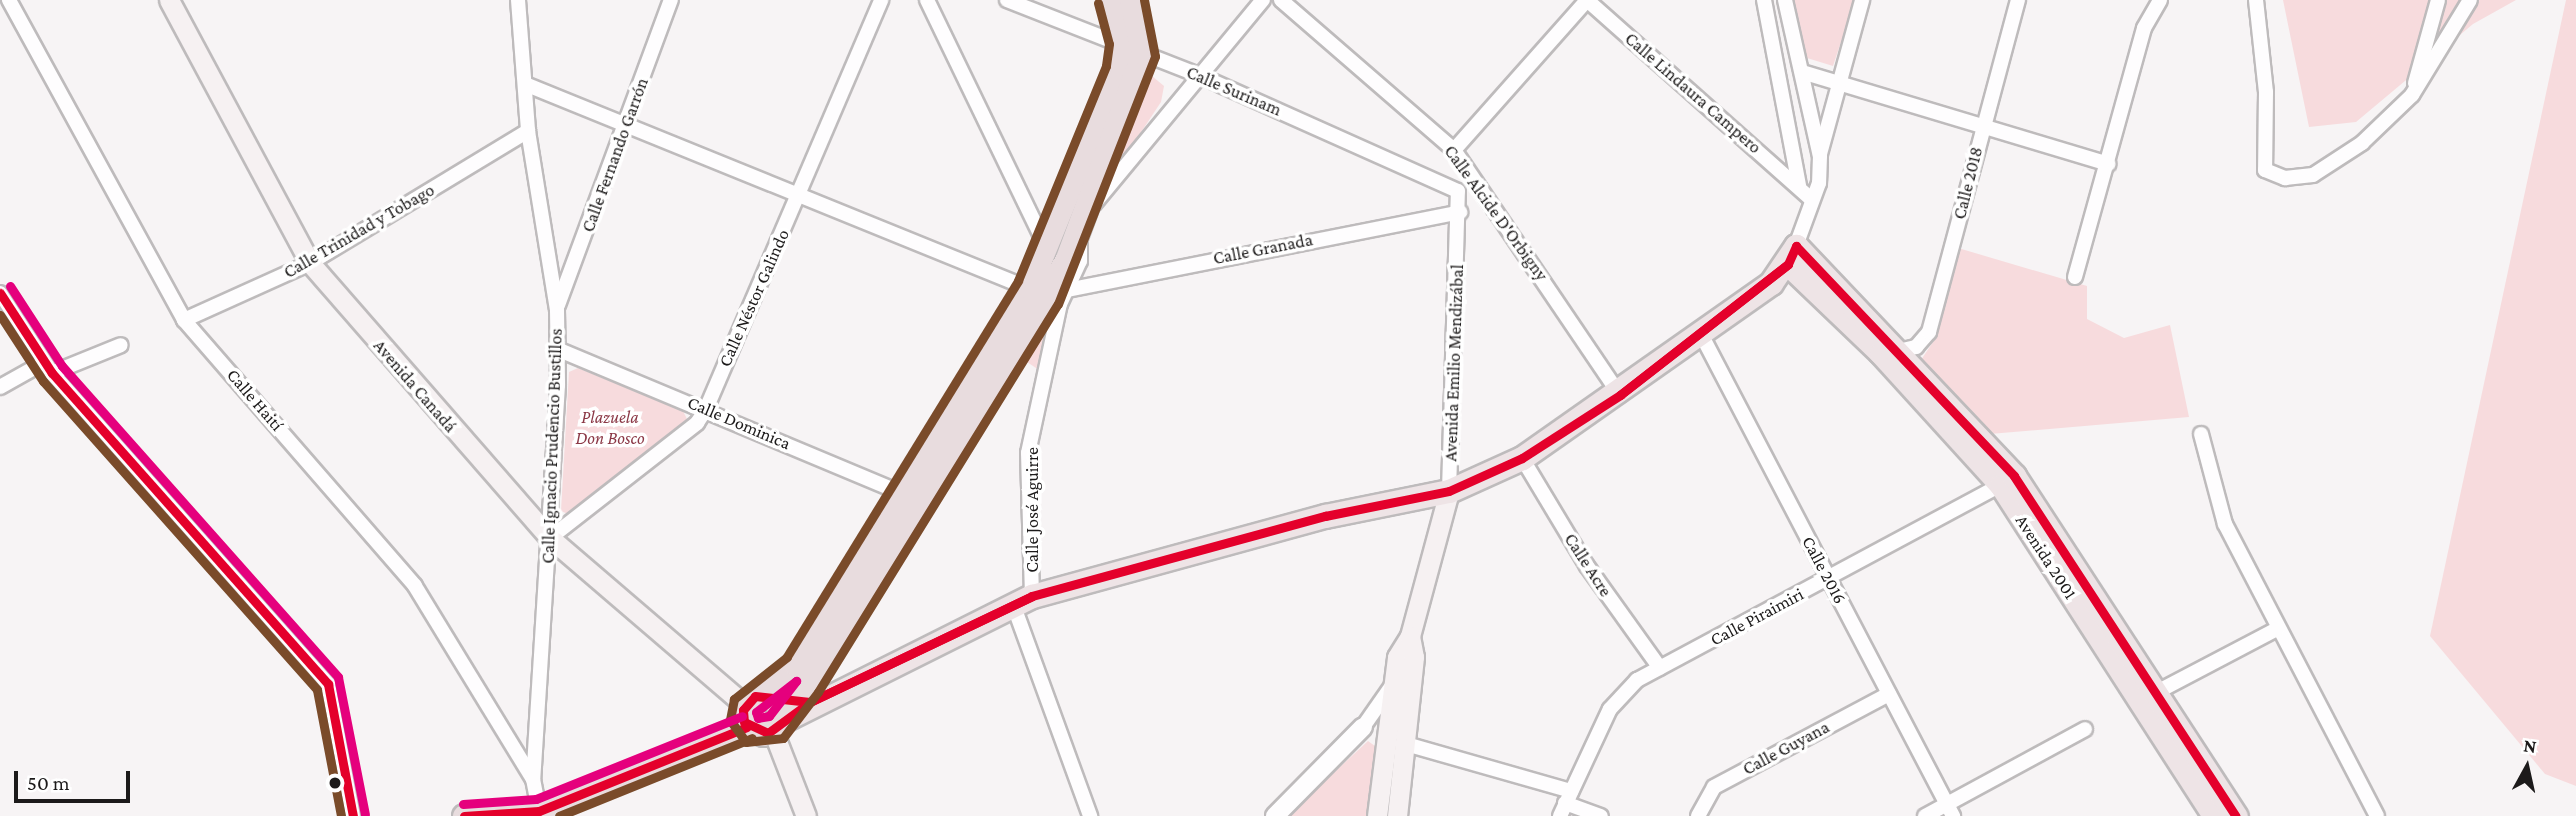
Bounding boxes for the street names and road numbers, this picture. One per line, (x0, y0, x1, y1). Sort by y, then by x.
street label: Calle Lindaura Campero (1620, 28, 1766, 158)
street label: Calle Surinam (1183, 61, 1285, 121)
street label: Calle Fernando Garrón (577, 75, 653, 235)
street label: Calle Alcide D'Orbigny (1439, 141, 1553, 285)
street label: Calle 2018 (1949, 144, 1987, 222)
street label: Calle Trinidad y Tobago (280, 179, 438, 283)
street label: Calle Néstor Galindo (714, 226, 794, 370)
street label: Calle Granada (1211, 229, 1315, 269)
street label: Avenida Emilio Mendizábal (1440, 264, 1468, 462)
street label: Calle Ignacio Prudencio Bustillos (537, 328, 567, 564)
street label: Avenida Canadá (369, 335, 461, 437)
street label: Calle Haití (222, 365, 288, 435)
street label: Calle Dominica (684, 392, 794, 454)
street label: Calle José Aguirre (1021, 447, 1043, 573)
street label: Avenida 2001 (2011, 511, 2081, 603)
street label: Calle Acre (1560, 529, 1616, 601)
street label: Calle 2016 (1797, 532, 1851, 608)
street label: Calle Piraimiri (1707, 583, 1807, 651)
street label: Calle Guyana (1739, 716, 1833, 780)

